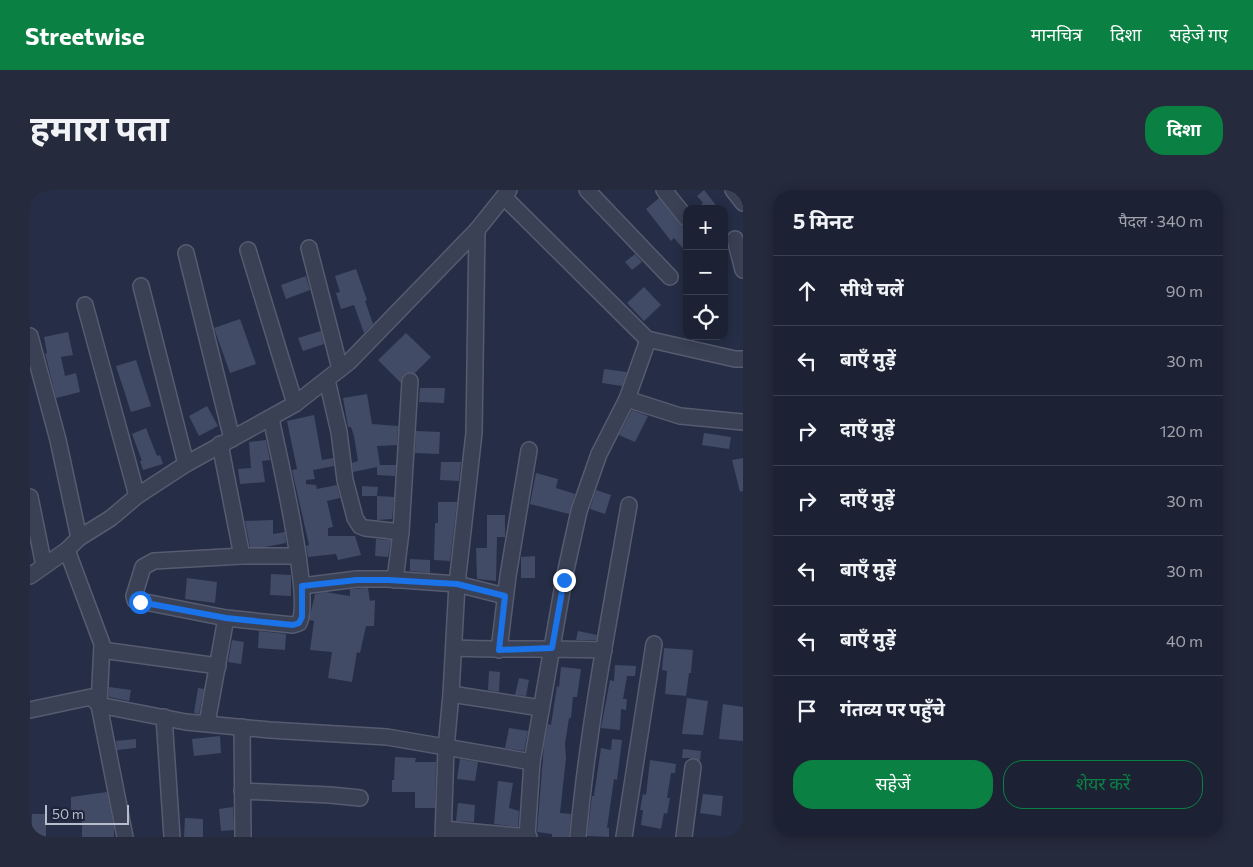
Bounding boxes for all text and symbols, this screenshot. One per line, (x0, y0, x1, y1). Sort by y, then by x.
text: Streetwise (25, 21, 145, 50)
text: मानचित्र (1031, 23, 1082, 45)
text: दिशा (1110, 23, 1141, 45)
text: सहेजे गए (1169, 23, 1228, 45)
text: हमारा पता (30, 105, 169, 148)
button: दिशा (1145, 106, 1223, 155)
map controls (683, 205, 728, 340)
button: + (683, 205, 728, 250)
text: 5 मिनट (793, 208, 853, 233)
text: पैदल · 340 m (1118, 211, 1203, 230)
button: − (683, 250, 728, 295)
icon: ahead (793, 277, 821, 305)
text: सीधे चलें (840, 277, 904, 300)
text: 90 m (1166, 281, 1203, 300)
button: locate (683, 295, 728, 340)
icon: left (793, 347, 821, 375)
text: बाएँ मुड़ें (840, 347, 896, 370)
text: 30 m (1166, 351, 1203, 370)
icon: right (793, 417, 821, 445)
text: दाएँ मुड़ें (840, 417, 895, 440)
text: 120 m (1160, 421, 1203, 440)
icon: right (793, 487, 821, 515)
text: दाएँ मुड़ें (840, 487, 895, 510)
text: 30 m (1166, 491, 1203, 510)
icon: left (793, 557, 821, 585)
text: बाएँ मुड़ें (840, 557, 896, 580)
text: 30 m (1166, 561, 1203, 580)
route end (553, 569, 576, 592)
route start (129, 591, 152, 614)
icon: left (793, 627, 821, 655)
text: बाएँ मुड़ें (840, 627, 896, 650)
text: 40 m (1166, 631, 1203, 650)
icon: arrive (793, 697, 821, 725)
text: गंतव्य पर पहुँचे (840, 697, 945, 720)
button: सहेजें (793, 760, 993, 809)
button: शेयर करें (1003, 760, 1203, 809)
scale bar (45, 802, 129, 825)
text: 50 m (52, 805, 84, 822)

